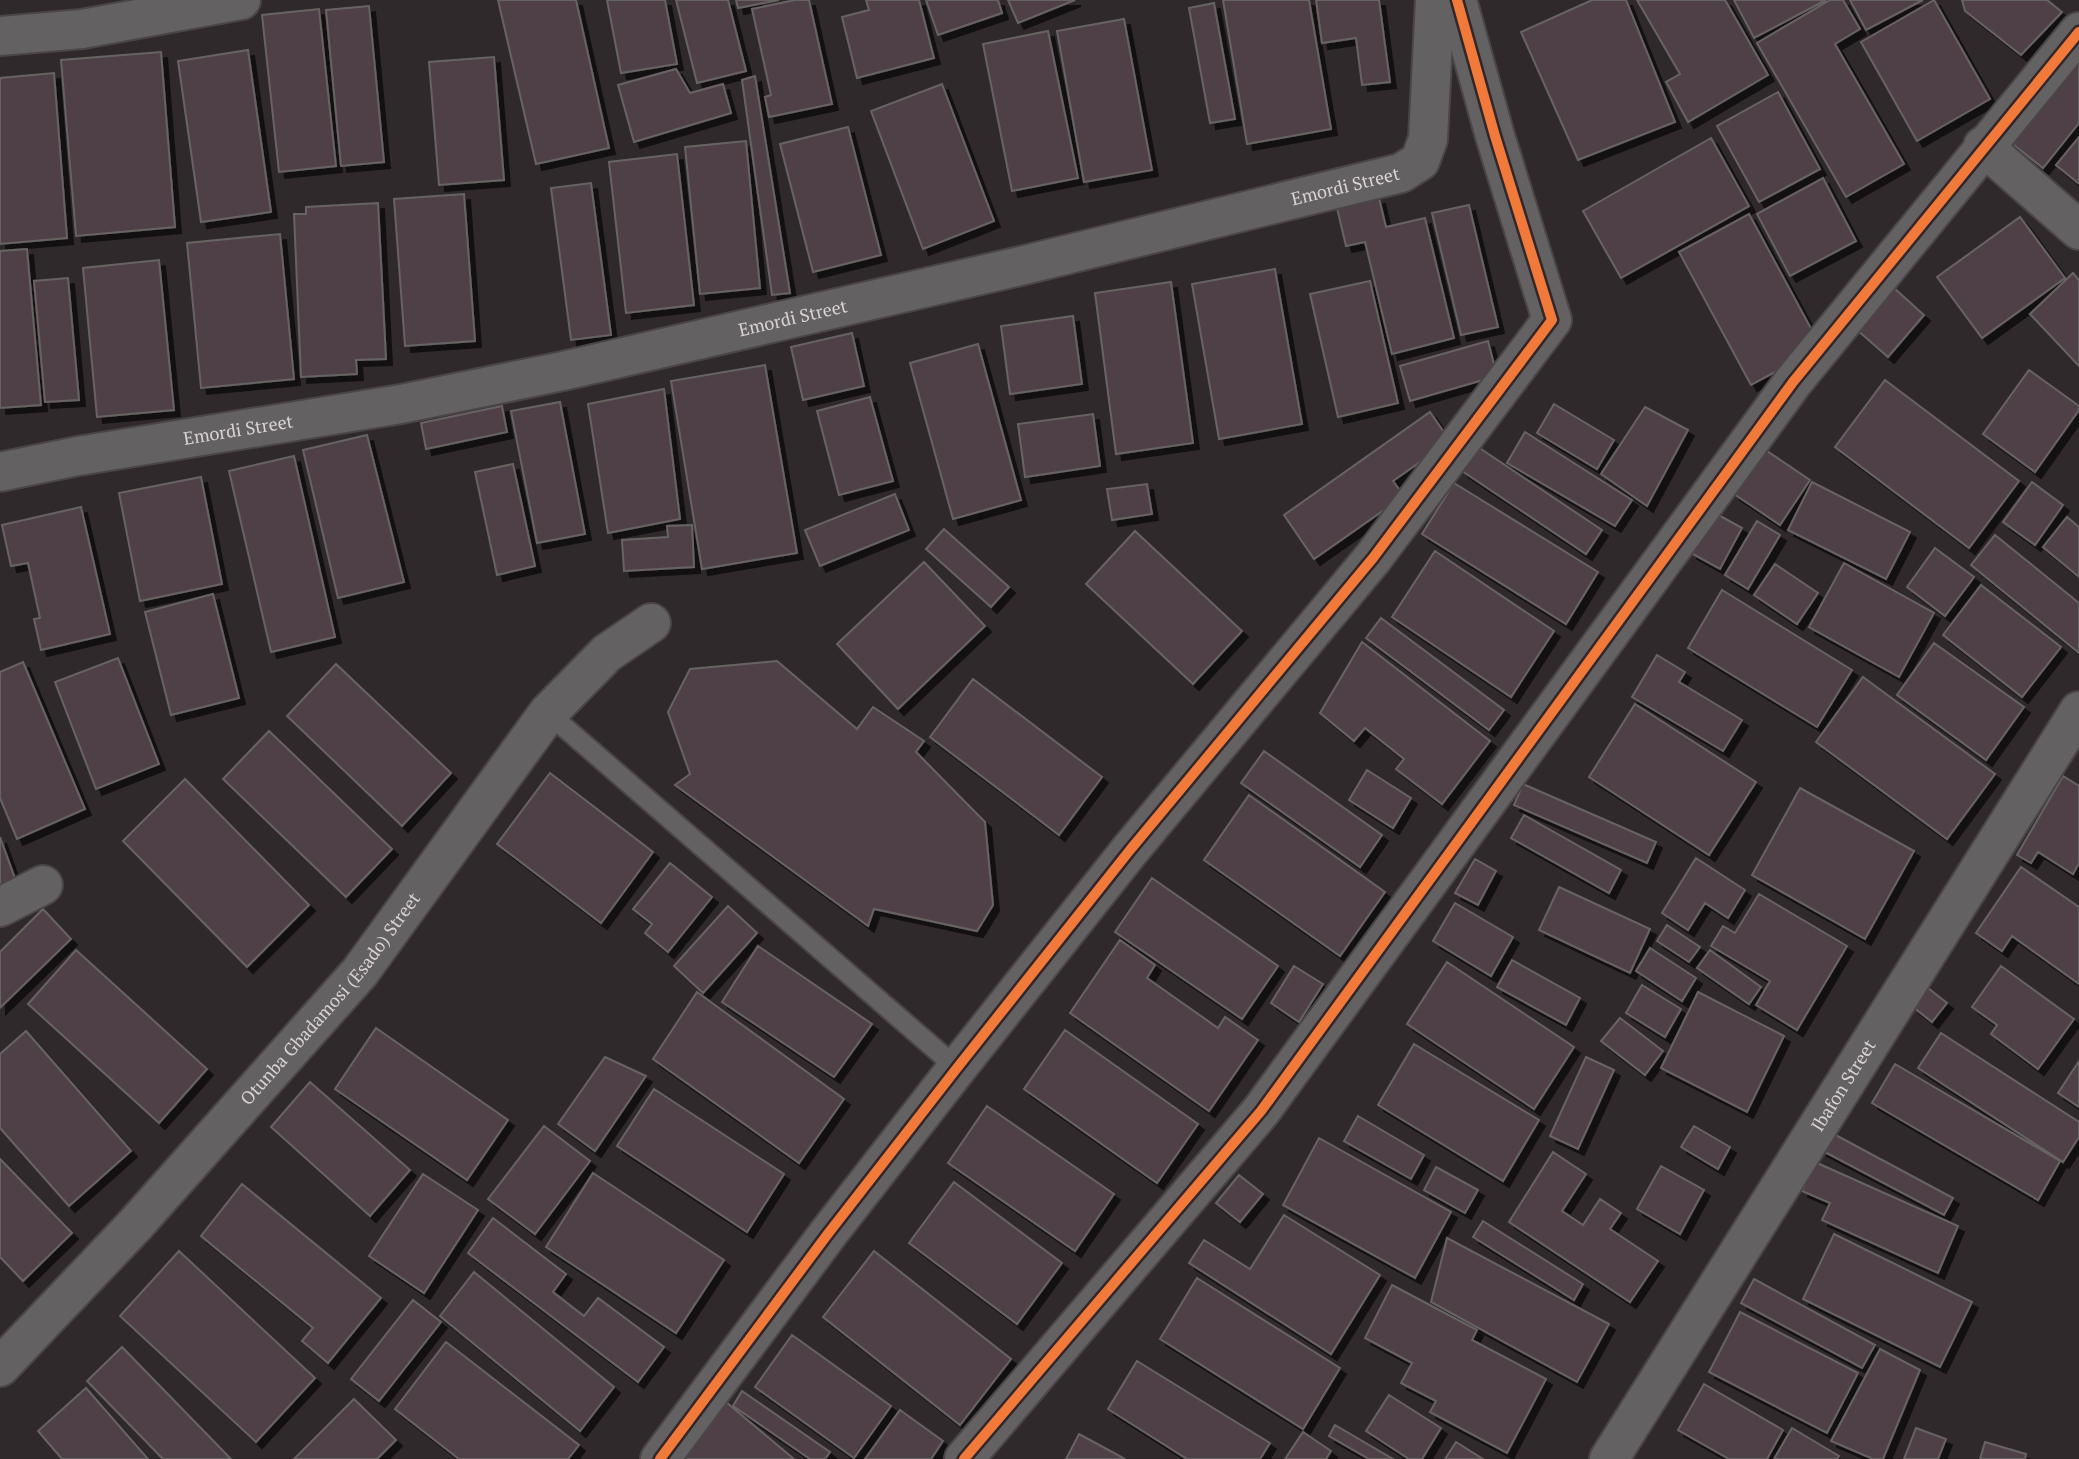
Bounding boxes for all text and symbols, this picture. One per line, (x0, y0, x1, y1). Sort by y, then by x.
street label: Emordi Street (1289, 161, 1402, 210)
street label: Emordi Street (736, 293, 850, 341)
street label: Emordi Street (182, 409, 295, 450)
street label: Otunba Gbadamosi (Esado) Street (234, 887, 425, 1110)
street label: Ibafon Street (1805, 1034, 1881, 1136)

